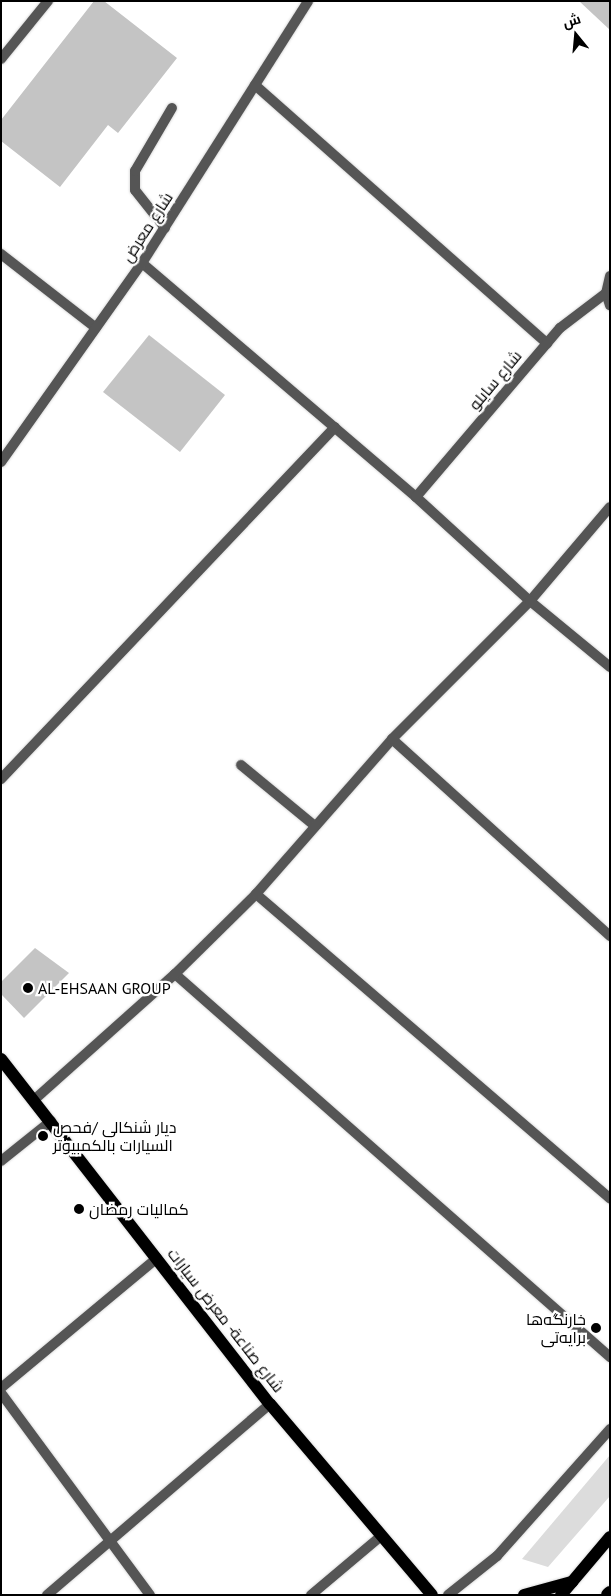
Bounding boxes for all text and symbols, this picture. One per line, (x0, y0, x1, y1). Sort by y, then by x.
text: ش (560, 9, 583, 32)
north arrow (551, 10, 601, 60)
street label: شارع معرض (117, 188, 177, 266)
street label: شارع سايلو (465, 346, 525, 414)
place label: AL-EHSAAN GROUP (38, 978, 171, 998)
marker: AL-EHSAAN GROUP (22, 982, 34, 994)
place label: ديار شنكالي /فحص السيارات بالكمبيوتر (53, 1117, 177, 1155)
marker: ديار شنكالي /فحص السيارات بالكمبيوتر (37, 1130, 49, 1142)
place label: كماليات رمضان (89, 1199, 189, 1219)
marker: كماليات رمضان (73, 1203, 85, 1215)
street label: شارع صناعة- معرض سيارات (163, 1244, 289, 1396)
place label: خارنگه‌ها برايه‌تى (526, 1309, 586, 1347)
marker: خارنگه‌ها برايه‌تى (590, 1322, 602, 1334)

